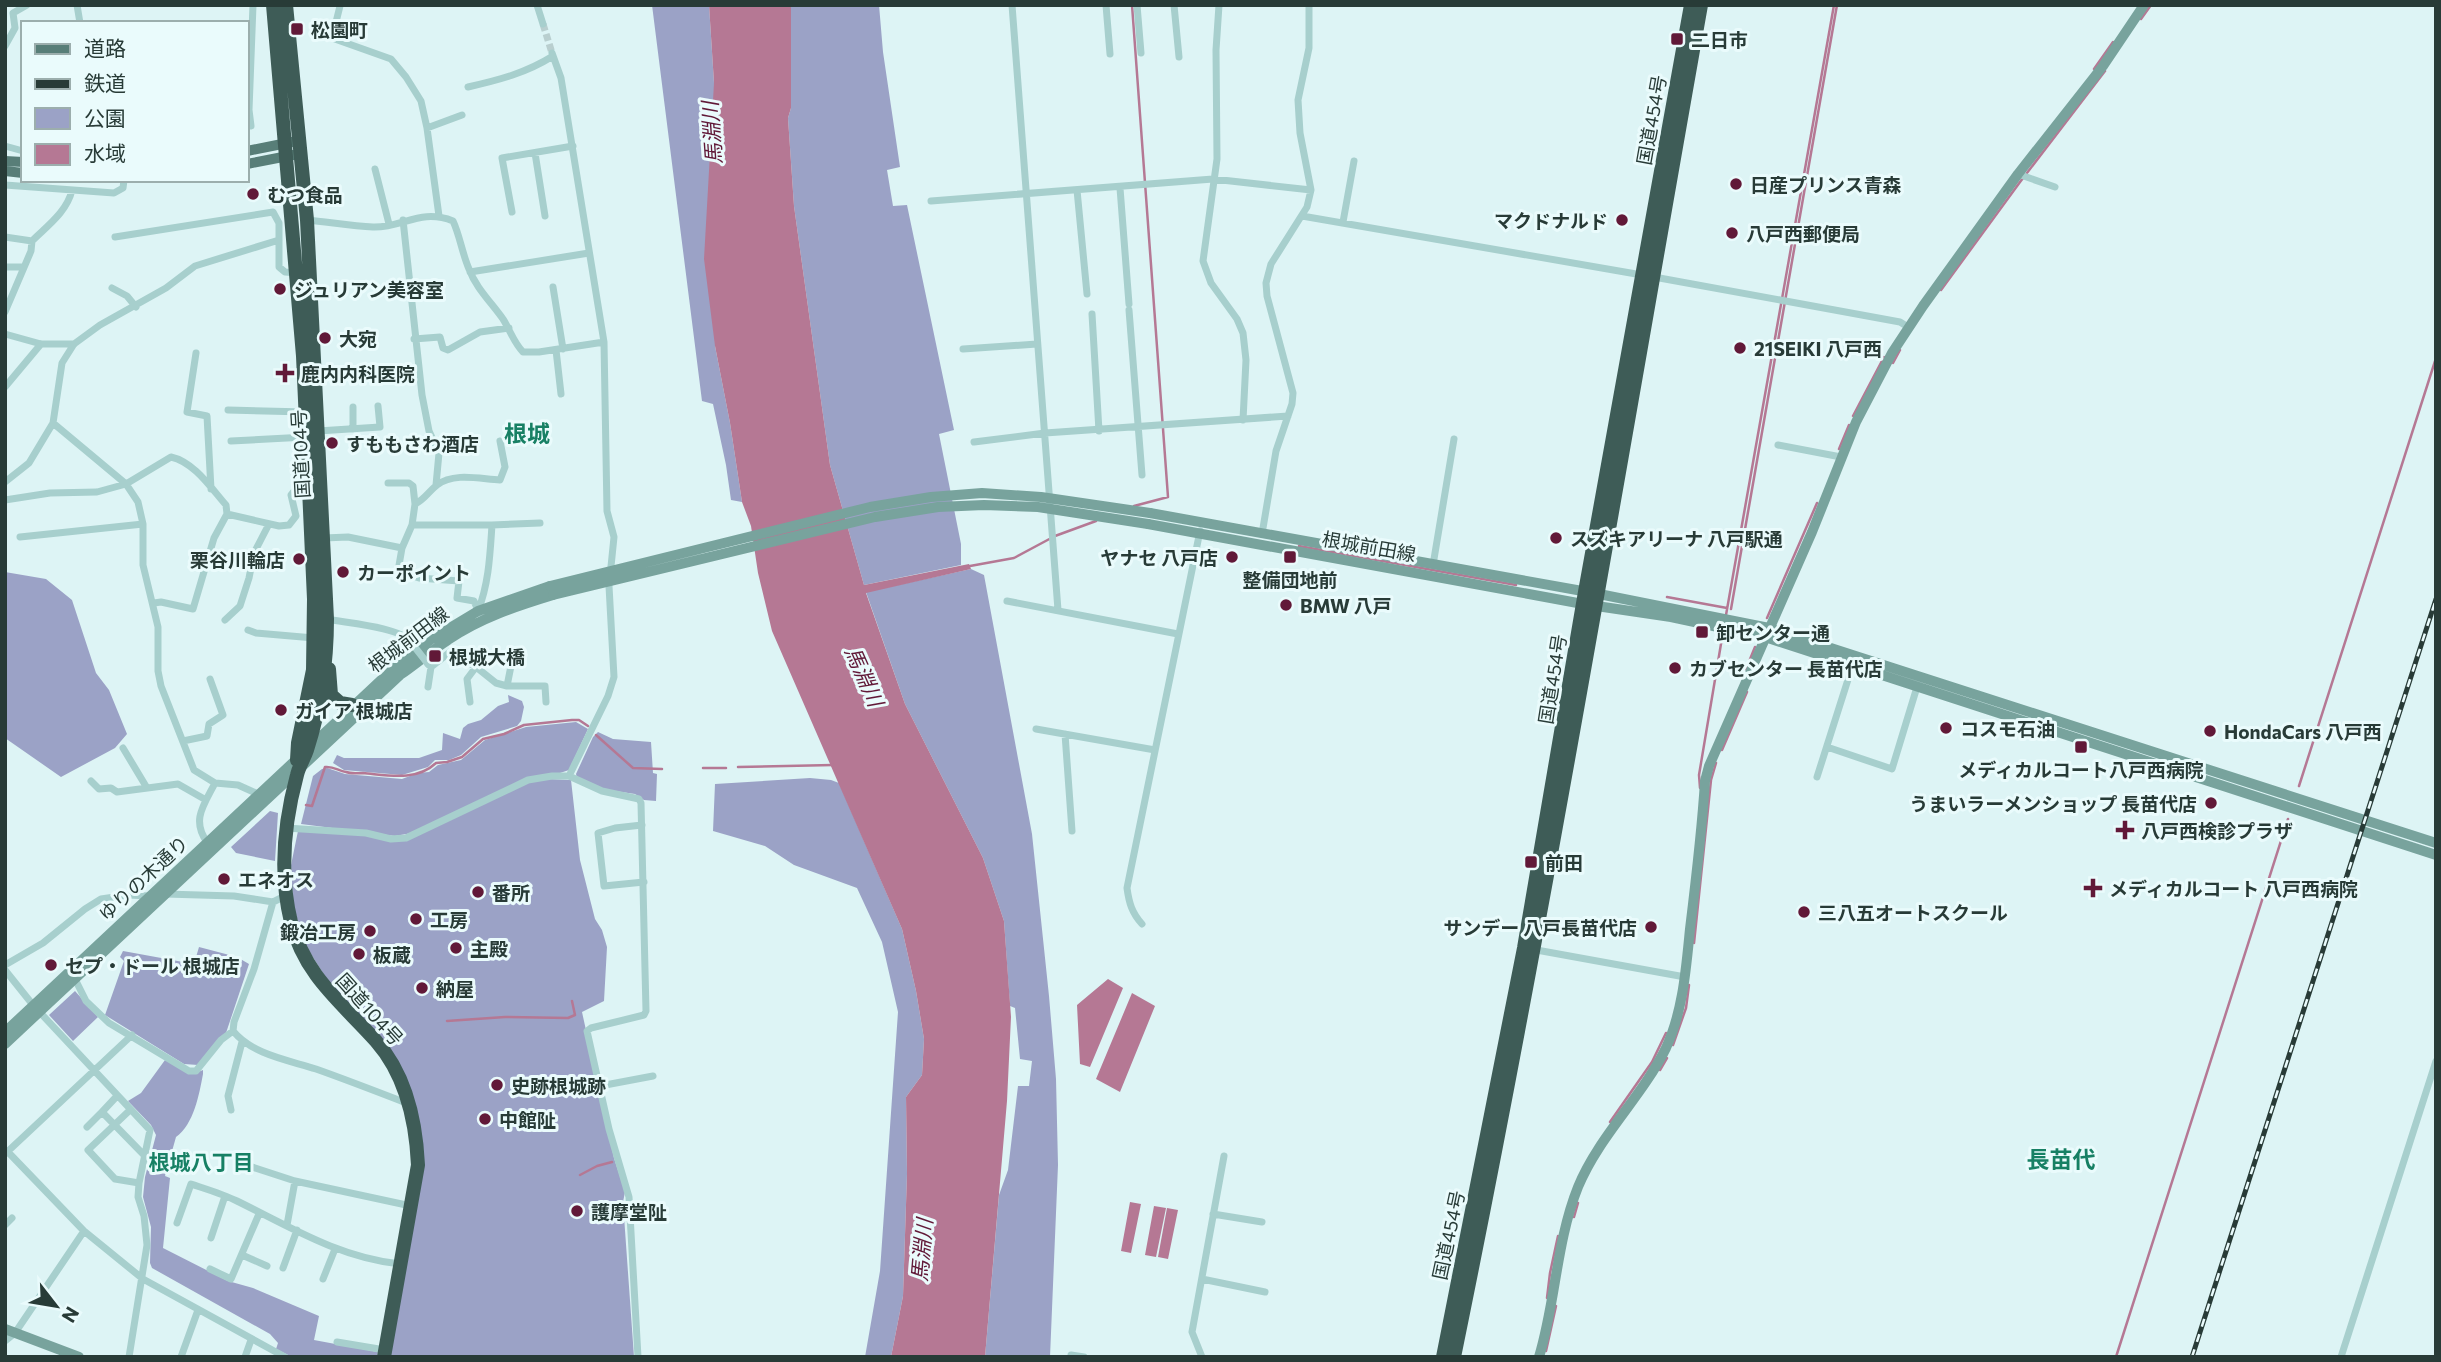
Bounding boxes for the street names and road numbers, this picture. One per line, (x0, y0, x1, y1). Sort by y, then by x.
street label: 国道454号 (1632, 73, 1670, 167)
street label: 国道104号 (286, 409, 314, 499)
street label: 根城前田線 (1320, 526, 1418, 566)
street label: 根城前田線 (363, 601, 453, 677)
street label: 国道454号 (1534, 632, 1570, 726)
street label: ゆりの木通り (93, 831, 193, 925)
street label: 国道104号 (332, 968, 408, 1050)
street label: 国道454号 (1427, 1188, 1469, 1282)

